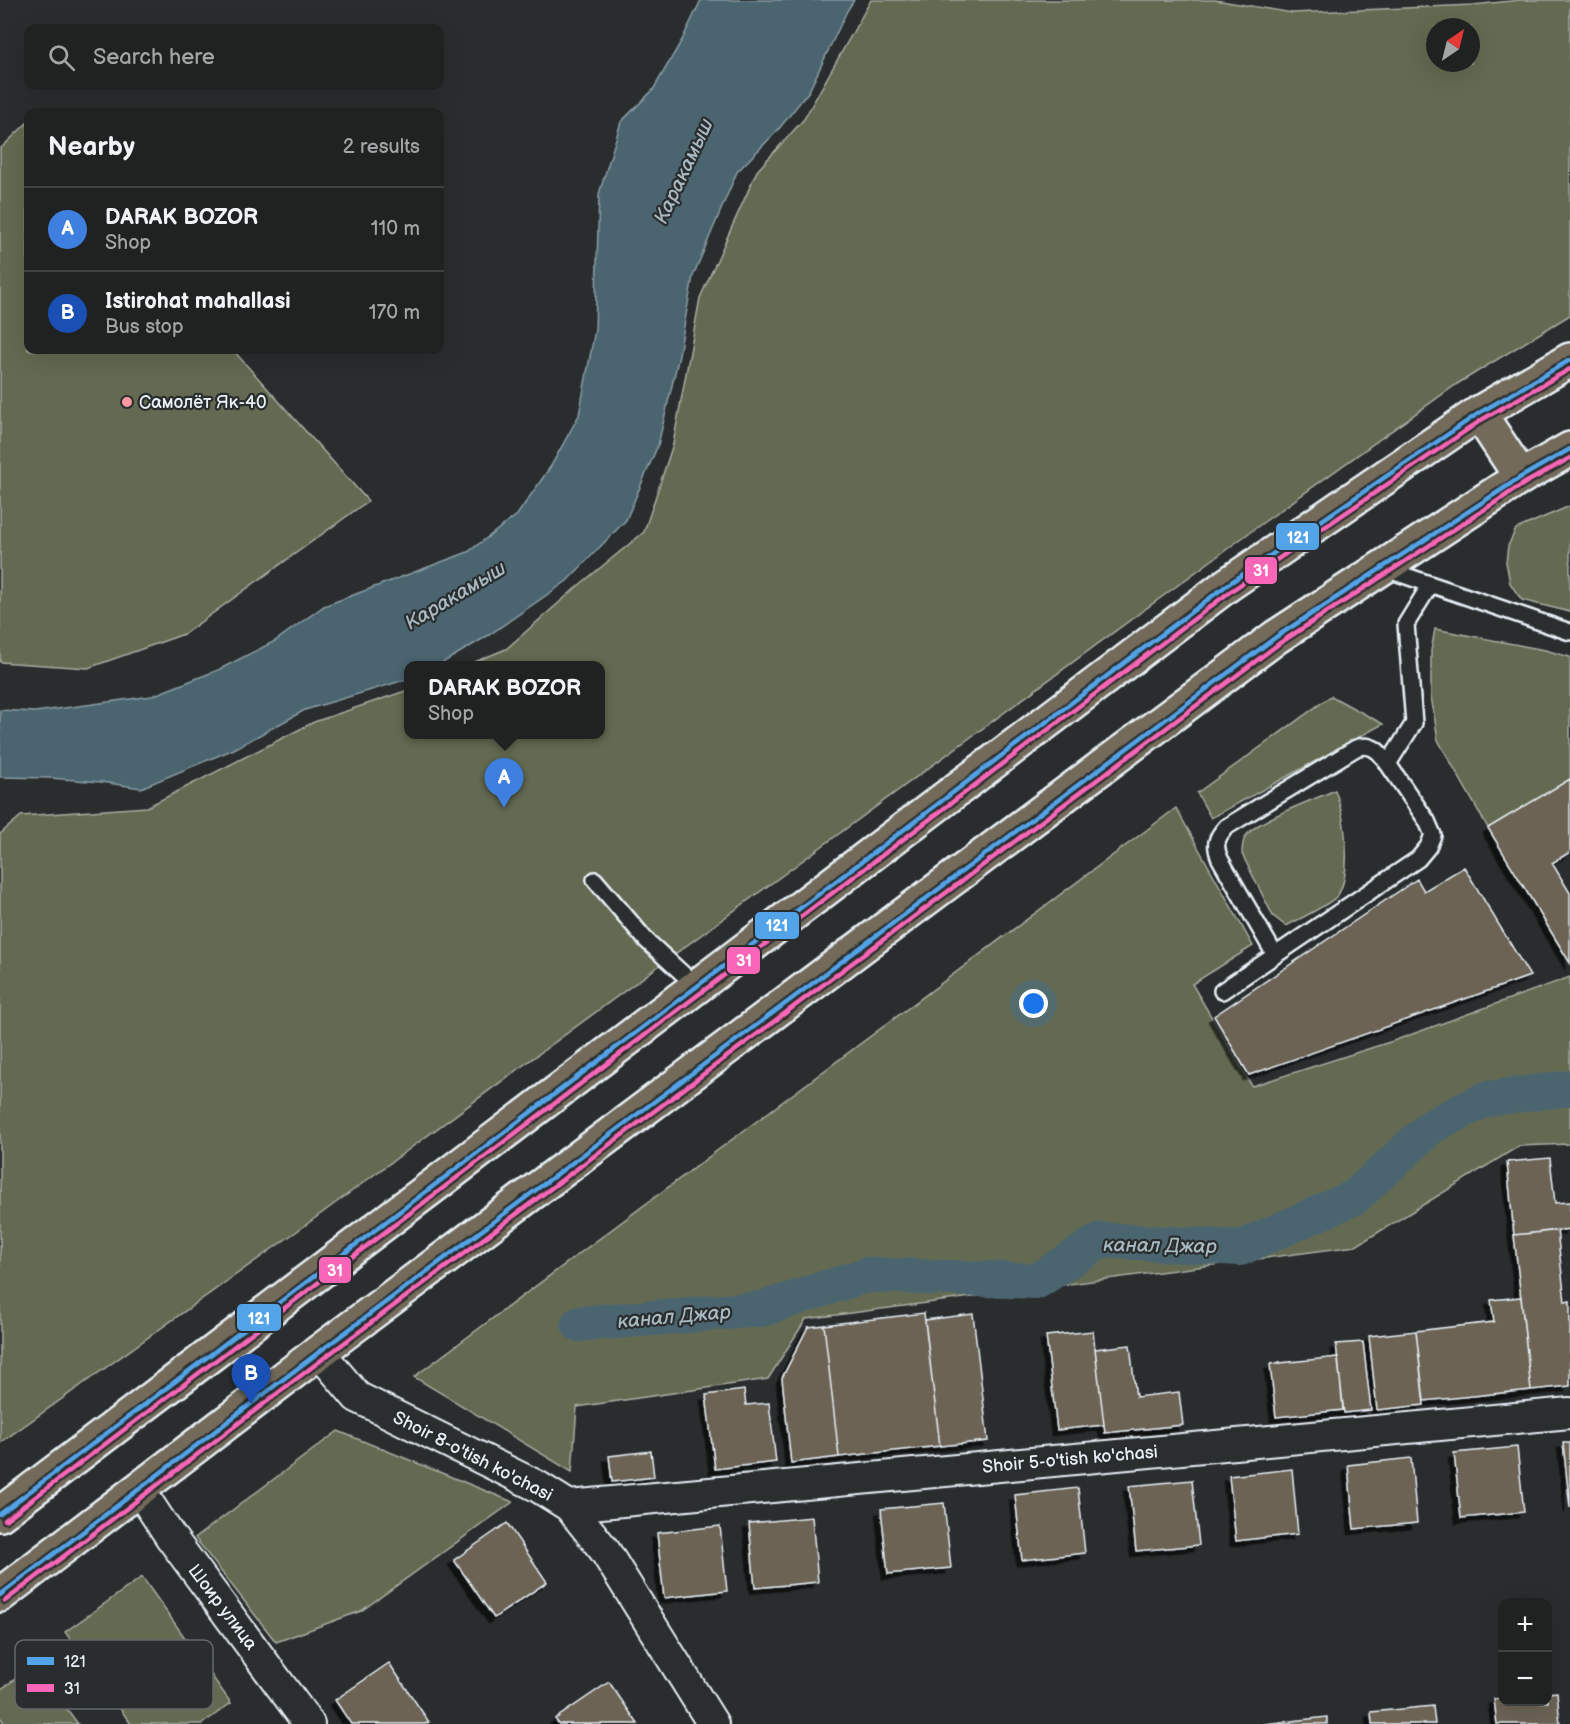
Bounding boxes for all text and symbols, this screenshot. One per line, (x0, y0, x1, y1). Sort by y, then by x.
north arrow (1426, 18, 1480, 72)
search box (24, 24, 444, 90)
icon: search (45, 41, 78, 74)
text: Search here (93, 44, 215, 71)
water label: Каракамыш (649, 114, 719, 228)
text: Nearby (48, 132, 135, 163)
text: 2 results (343, 135, 420, 159)
text: DARAK BOZOR (105, 204, 258, 231)
text: A (61, 217, 74, 241)
text: 110 m (371, 217, 420, 241)
text: Shop (105, 231, 151, 255)
text: Istirohat mahallasi (105, 288, 291, 315)
text: B (60, 301, 75, 325)
text: 170 m (369, 301, 420, 325)
text: Bus stop (105, 315, 184, 339)
place label: Самолёт Як-40 (139, 392, 267, 413)
marker: Самолёт Як-40 (120, 395, 134, 409)
line badge: 121 (1275, 522, 1320, 551)
text: 121 (1287, 529, 1309, 548)
water label: Каракамыш (401, 556, 511, 635)
line badge: 31 (1244, 556, 1278, 585)
text: 31 (1253, 562, 1269, 581)
popup (404, 661, 605, 739)
text: DARAK BOZOR (428, 675, 581, 702)
text: Shop (428, 702, 474, 726)
pin: A (484, 758, 524, 808)
line badge: 121 (754, 911, 800, 940)
text: 121 (766, 917, 788, 936)
line badge: 31 (726, 946, 761, 975)
text: 31 (736, 952, 752, 971)
your location (1019, 989, 1048, 1018)
water label: канал Джар (1103, 1233, 1217, 1259)
line badge: 31 (318, 1256, 352, 1284)
text: 31 (327, 1262, 343, 1281)
water label: канал Джар (616, 1300, 732, 1334)
line badge: 121 (236, 1303, 282, 1332)
text: 121 (248, 1310, 270, 1329)
pin: B (232, 1354, 270, 1404)
street label: Shoir 8-o'tish ko'chasi (389, 1407, 556, 1506)
street label: Shoir 5-o'tish ko'chasi (981, 1441, 1159, 1478)
street label: Шоир улица (184, 1560, 262, 1655)
map controls (1498, 1598, 1552, 1706)
button: + (1498, 1598, 1552, 1652)
legend (15, 1640, 213, 1709)
button: − (1498, 1652, 1552, 1706)
text: 121 (64, 1653, 86, 1672)
text: 31 (64, 1680, 80, 1699)

